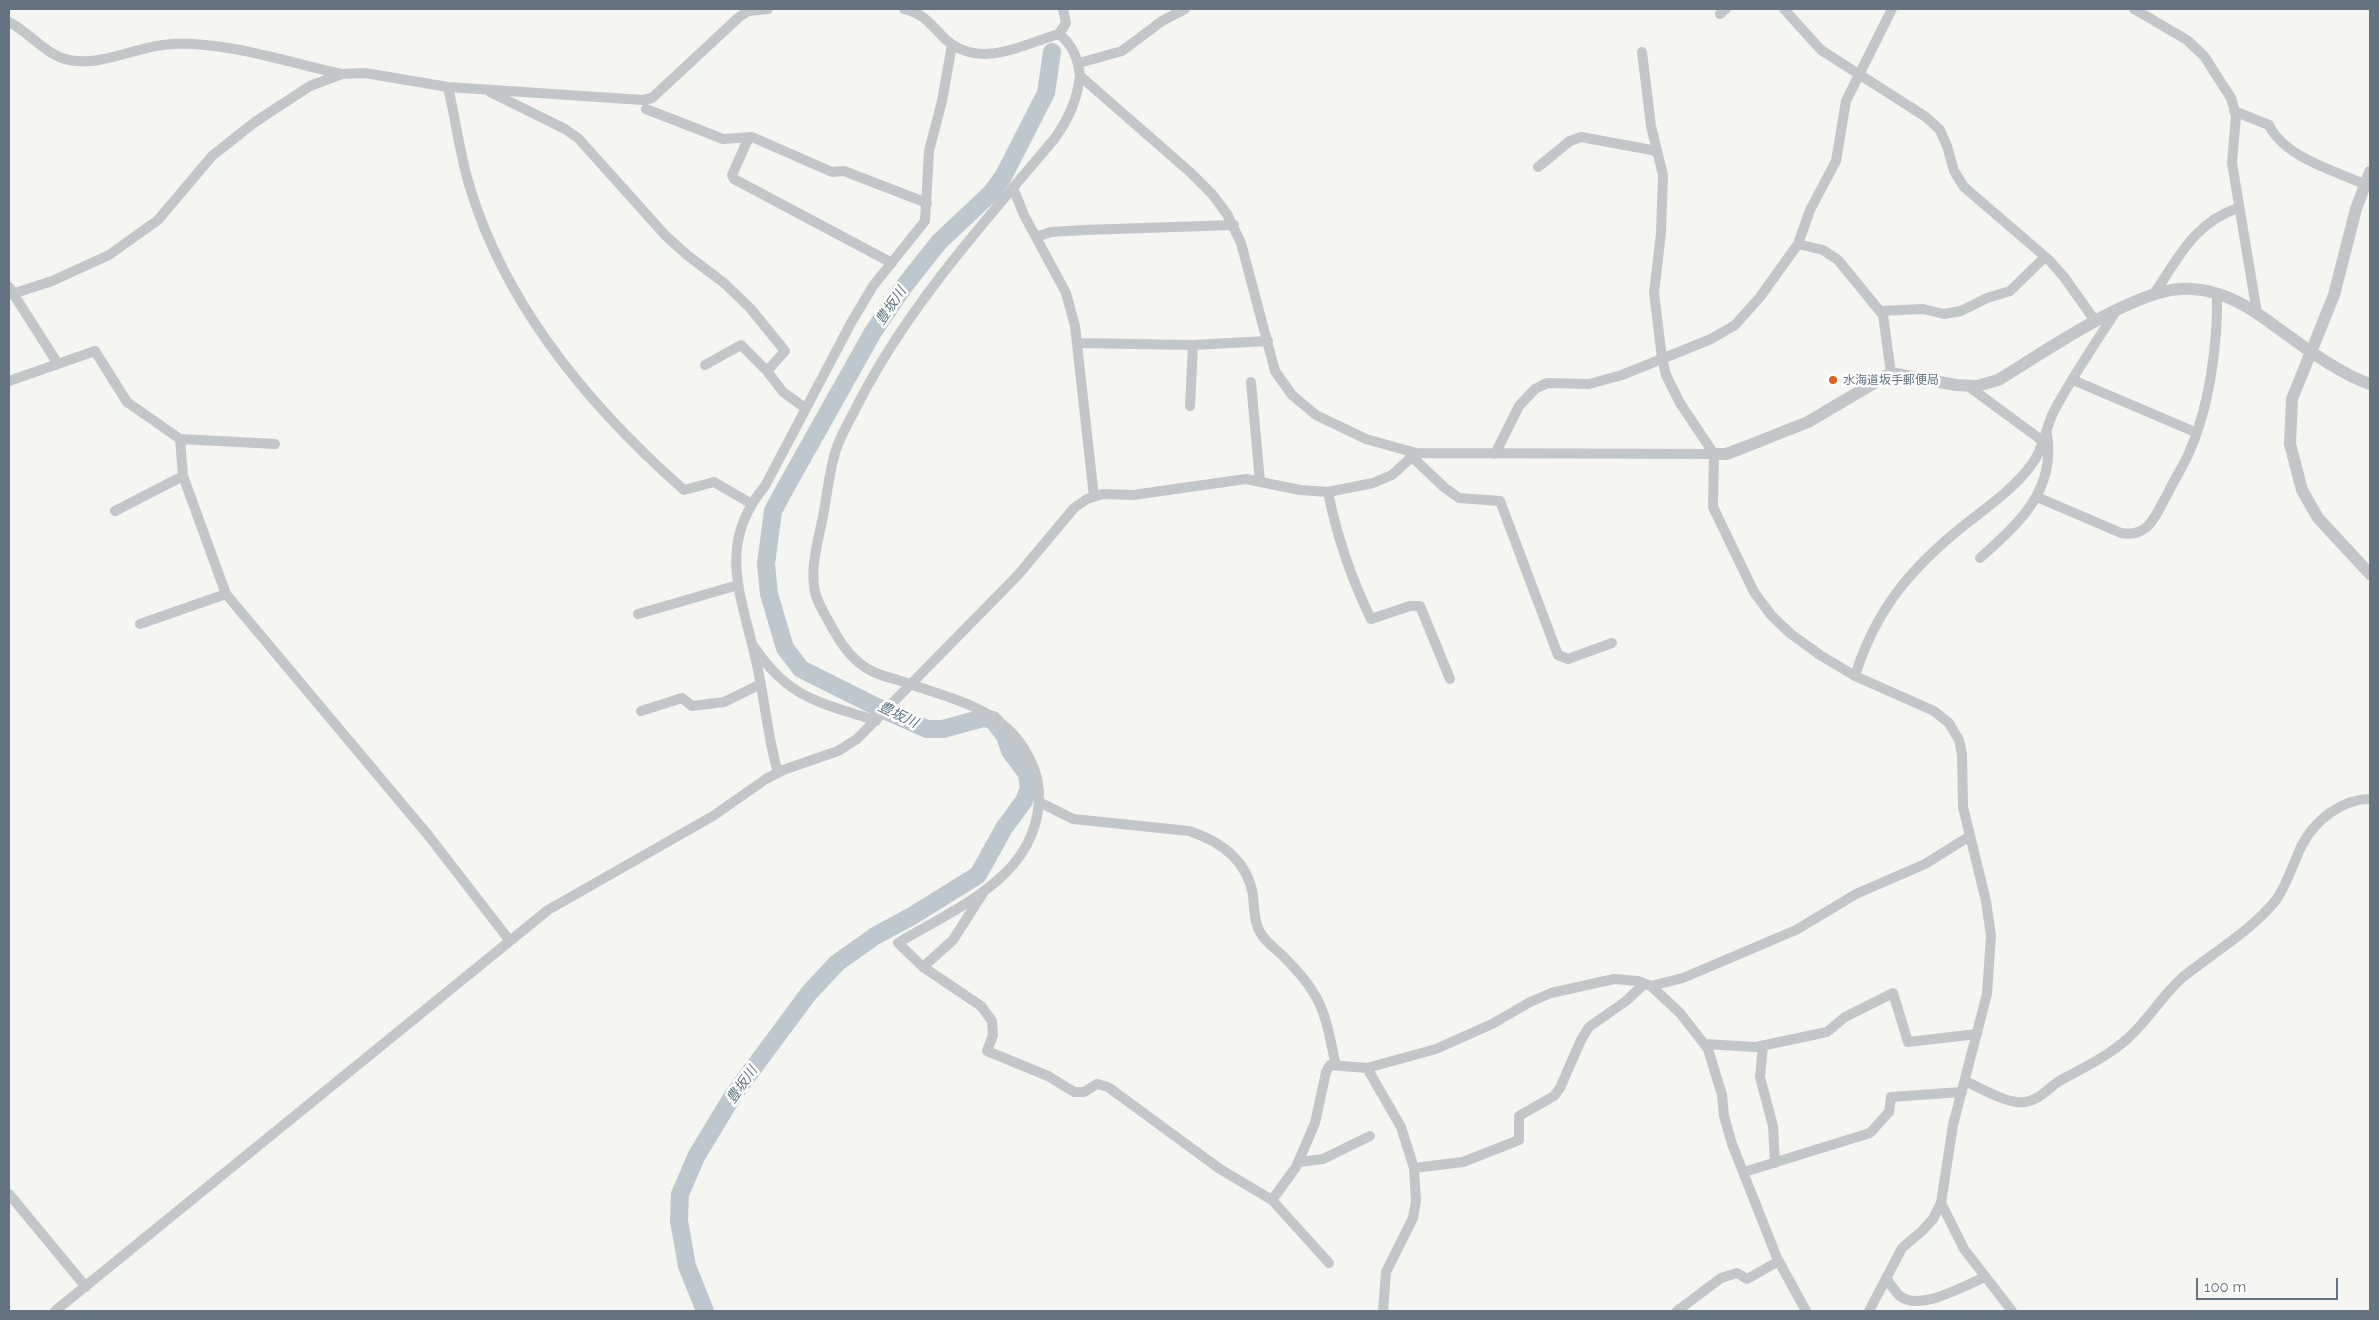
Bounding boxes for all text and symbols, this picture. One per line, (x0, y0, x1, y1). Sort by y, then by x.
water label: 豊坂川 (872, 284, 910, 328)
place label: 水海道坂手郵便局 (1843, 373, 1939, 387)
marker: 水海道坂手郵便局 (1827, 374, 1839, 386)
water label: 豊坂川 (875, 698, 921, 732)
water label: 豊坂川 (723, 1063, 761, 1107)
scale bar (2199, 1268, 2342, 1300)
text: 100 m (2204, 1278, 2246, 1296)

